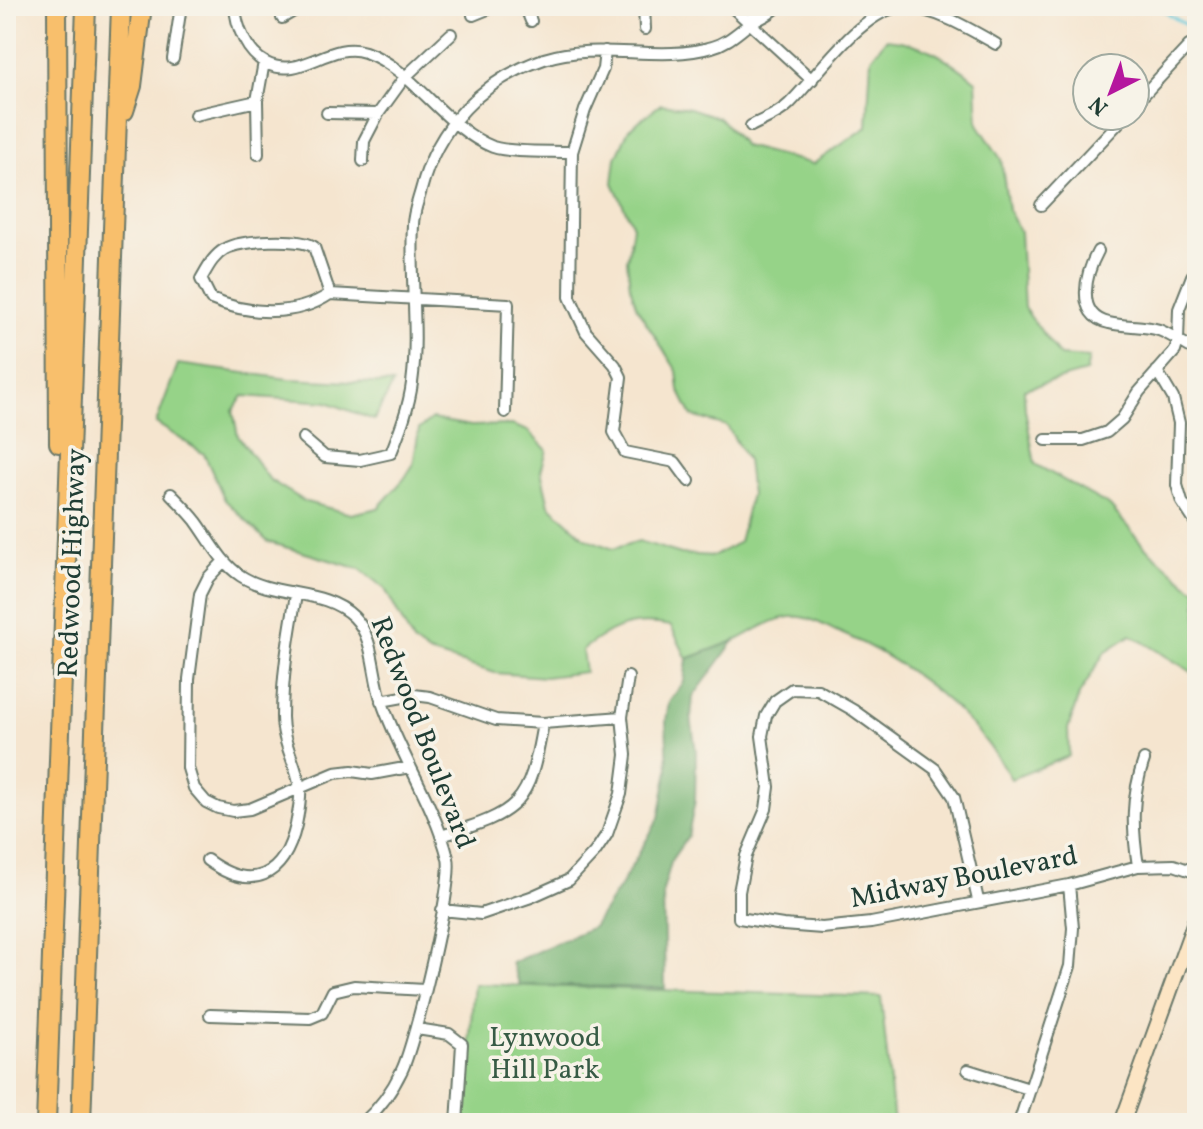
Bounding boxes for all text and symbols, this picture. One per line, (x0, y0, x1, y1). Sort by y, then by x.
north arrow (1071, 52, 1151, 132)
text: N (1083, 88, 1116, 122)
street label: Redwood Highway (50, 448, 96, 678)
street label: Redwood Boulevard (360, 611, 484, 855)
street label: Midway Boulevard (847, 837, 1081, 919)
park label: Lynwood Hill Park (489, 1019, 601, 1090)

